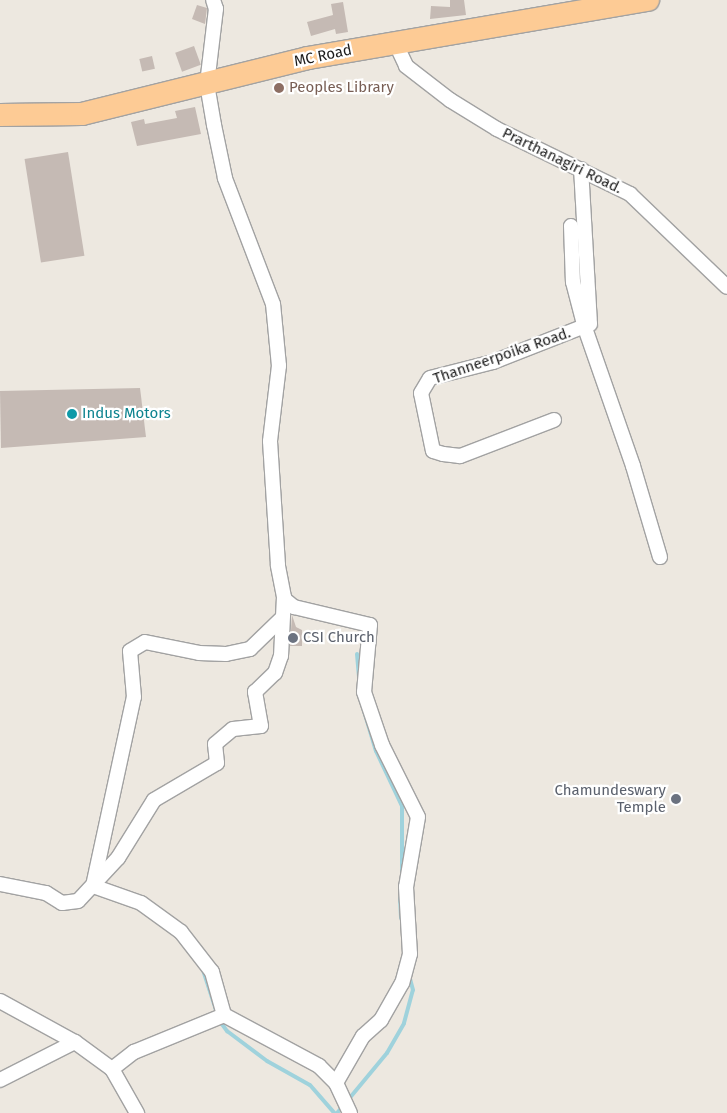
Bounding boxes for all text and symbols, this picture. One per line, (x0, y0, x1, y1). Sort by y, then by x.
street label: MC Road (293, 41, 353, 71)
place label: Peoples Library (289, 79, 394, 97)
marker: Peoples Library (273, 82, 285, 94)
street label: Prarthanagiri Road. (499, 124, 625, 198)
street label: Thanneerpoika Road. (431, 324, 573, 388)
place label: Indus Motors (82, 405, 171, 423)
marker: Indus Motors (66, 408, 78, 420)
place label: CSI Church (303, 629, 375, 647)
marker: CSI Church (287, 632, 299, 644)
place label: Chamundeswary Temple (554, 781, 666, 816)
marker: Chamundeswary Temple (670, 793, 682, 805)

